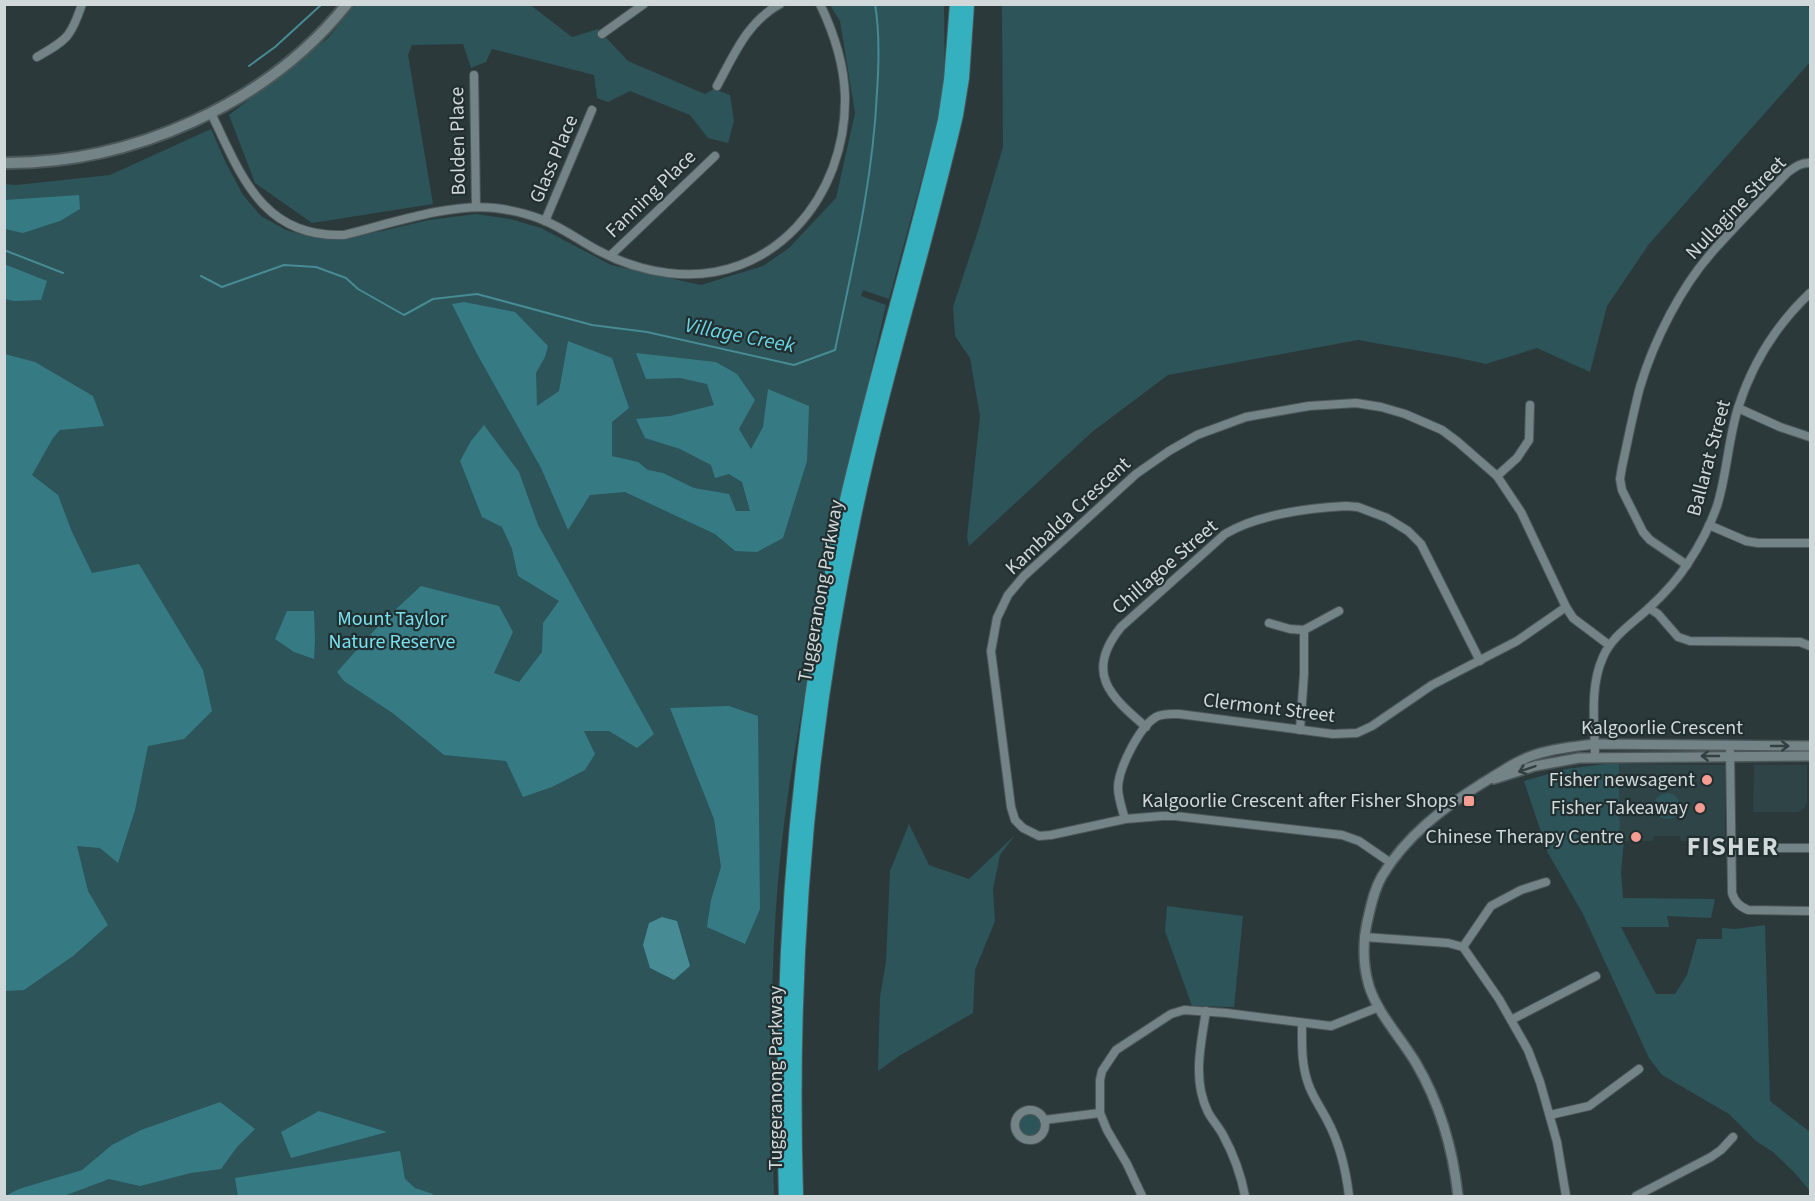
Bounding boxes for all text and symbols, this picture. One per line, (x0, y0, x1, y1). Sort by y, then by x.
street label: Bolden Place (443, 86, 473, 196)
street label: Glass Place (523, 110, 585, 207)
street label: Fanning Place (599, 144, 703, 244)
street label: Nullagine Street (1679, 150, 1793, 266)
water label: Village Creek (683, 310, 798, 361)
street label: Ballarat Street (1680, 397, 1738, 519)
street label: Kambalda Crescent (999, 450, 1137, 582)
street label: Tuggeranong Parkway (791, 497, 851, 684)
street label: Chillagoe Street (1106, 513, 1224, 621)
park label: Mount Taylor Nature Reserve (328, 605, 456, 656)
street label: Clermont Street (1201, 686, 1337, 730)
street label: Kalgoorlie Crescent (1581, 714, 1743, 742)
one-way arrow (1769, 740, 1789, 752)
one-way arrow (1701, 750, 1721, 762)
one-way arrow (1519, 764, 1537, 775)
place label: Fisher newsagent (1549, 766, 1695, 794)
marker: Fisher newsagent (1700, 773, 1714, 787)
place label: Kalgoorlie Crescent after Fisher Shops (1142, 787, 1457, 815)
marker: Kalgoorlie Crescent after Fisher Shops (1462, 794, 1476, 808)
place label: Fisher Takeaway (1551, 794, 1689, 822)
marker: Fisher Takeaway (1693, 801, 1707, 815)
place label: Chinese Therapy Centre (1425, 823, 1624, 851)
district label: FISHER (1687, 828, 1779, 865)
marker: Chinese Therapy Centre (1629, 830, 1643, 844)
street label: Tuggeranong Parkway (762, 985, 790, 1170)

